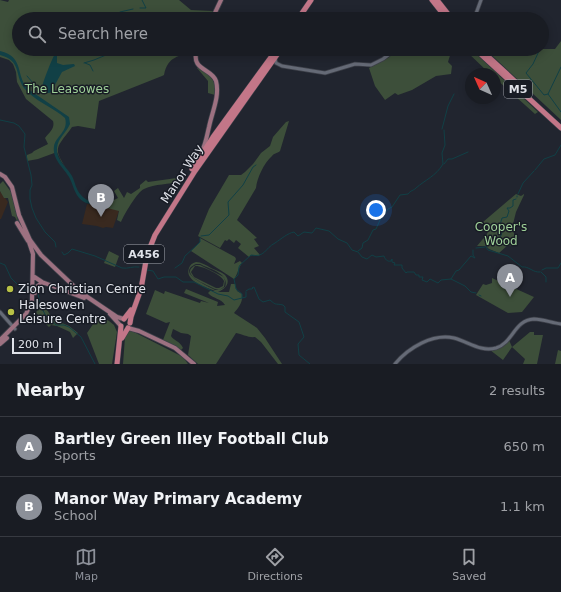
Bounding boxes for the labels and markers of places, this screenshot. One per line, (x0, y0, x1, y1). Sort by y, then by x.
pin: B (88, 184, 114, 217)
pin: A (497, 264, 523, 297)
place label: Zion Christian Centre (18, 282, 146, 296)
marker: Zion Christian Centre (5, 284, 15, 294)
place label: Halesowen Leisure Centre (19, 298, 106, 326)
marker: Halesowen Leisure Centre (6, 307, 16, 317)

